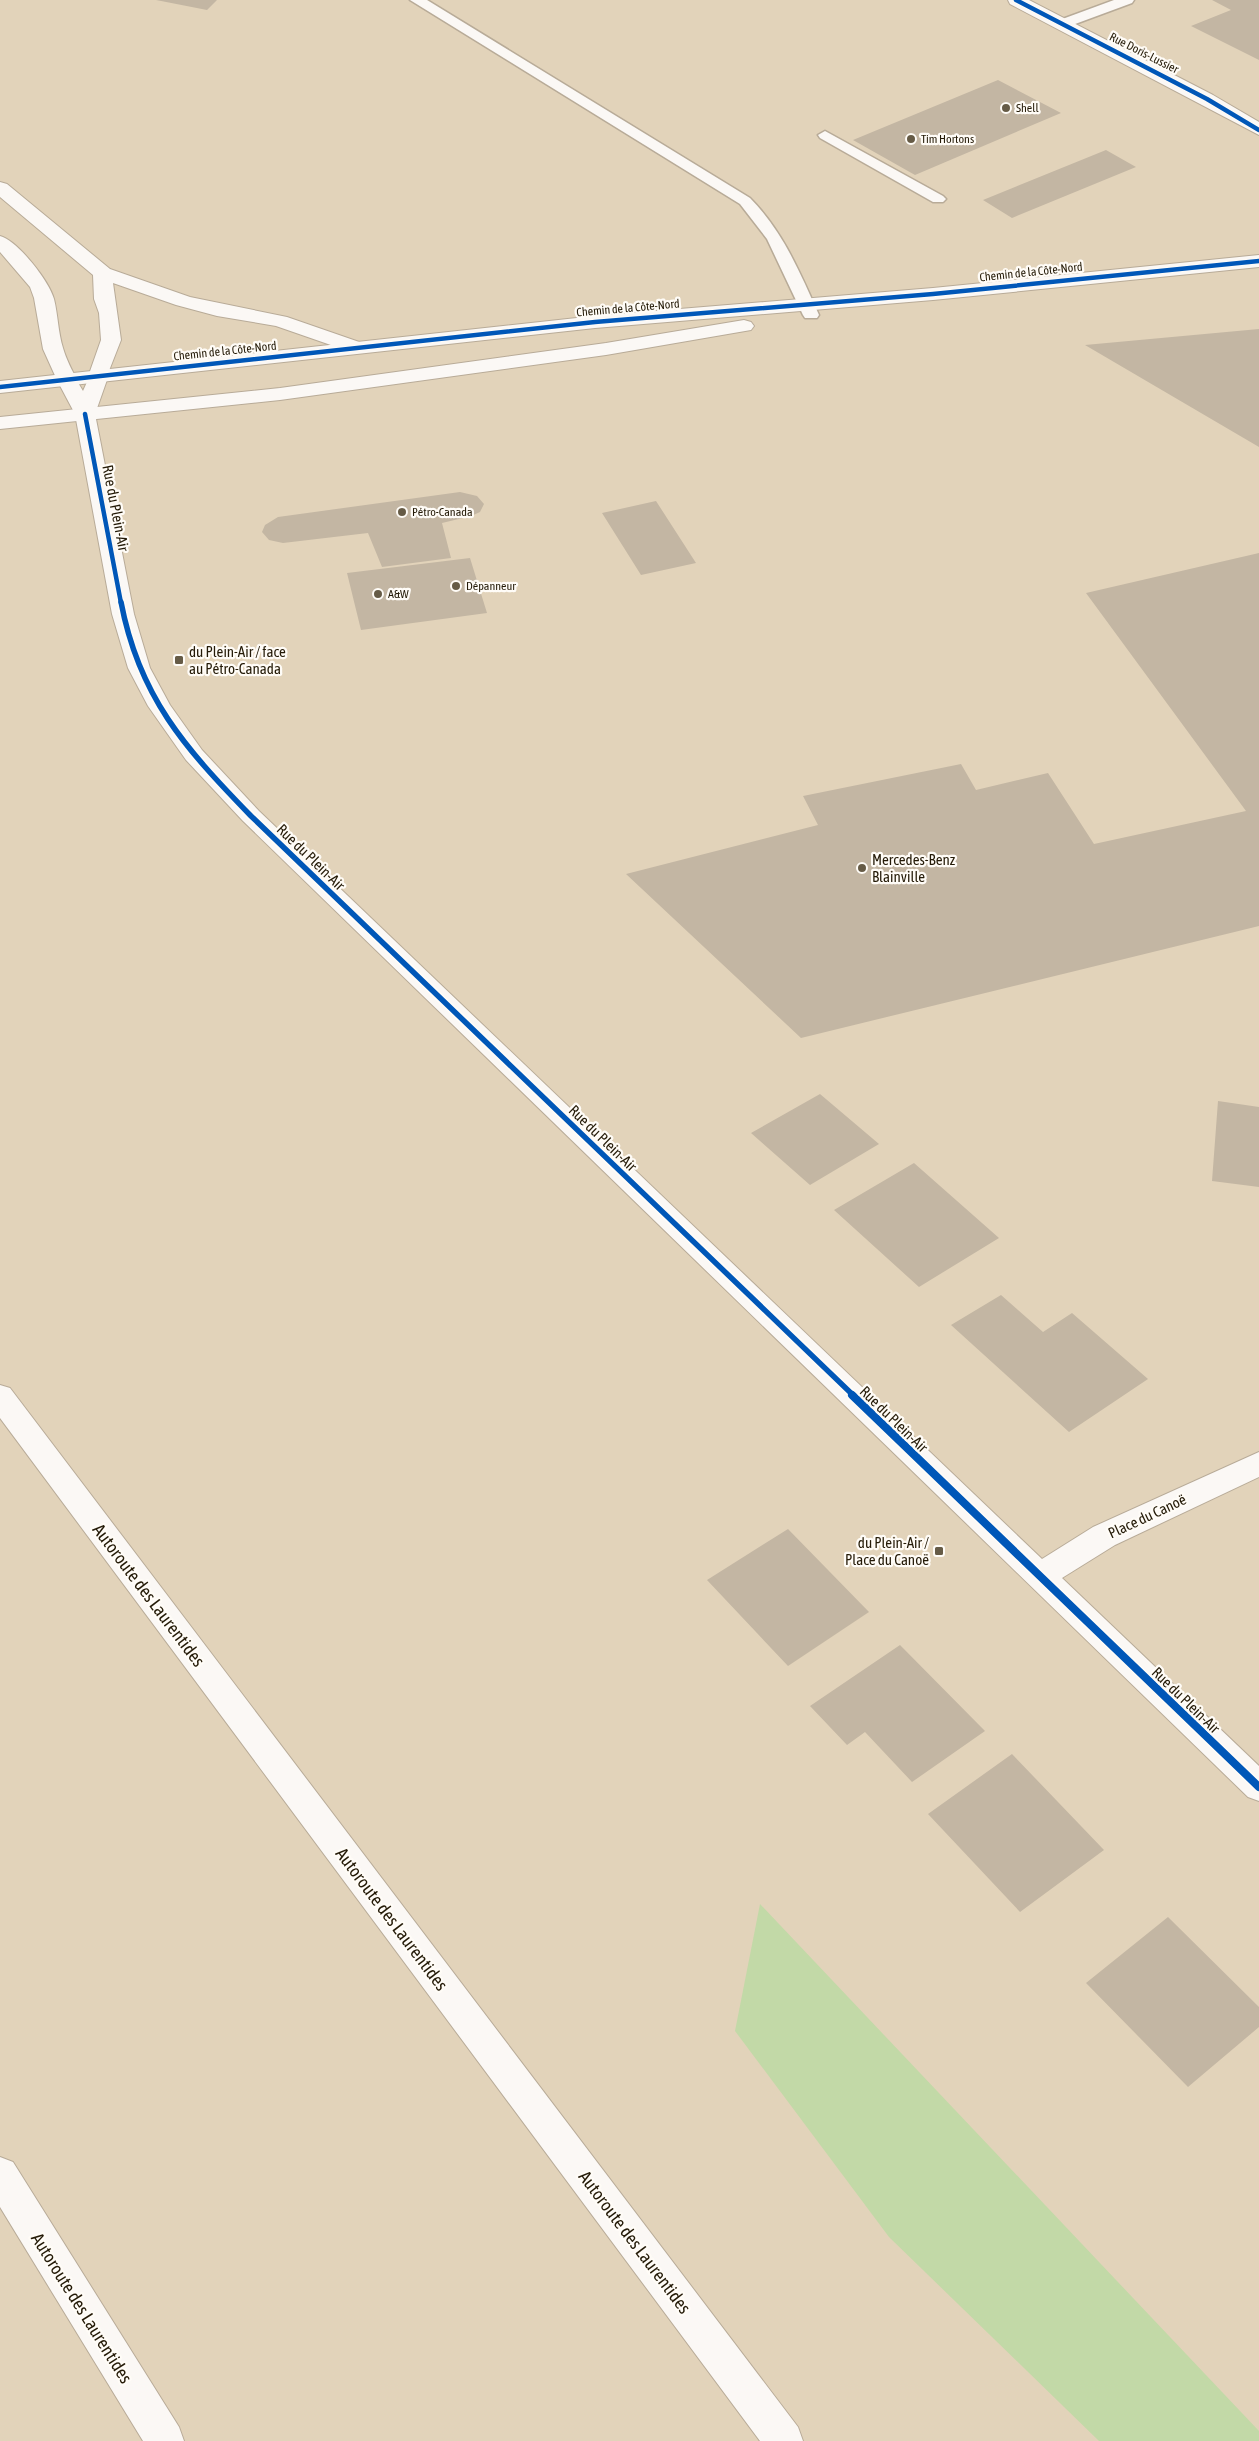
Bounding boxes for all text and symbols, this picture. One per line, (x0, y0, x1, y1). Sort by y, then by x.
street label: Rue Doris-Lussier (1107, 30, 1181, 77)
place label: Shell (1016, 101, 1039, 115)
marker: Shell (1000, 102, 1012, 114)
place label: Tim Hortons (921, 132, 974, 146)
marker: Tim Hortons (905, 133, 917, 145)
street label: Chemin de la Côte-Nord (979, 260, 1083, 284)
street label: Chemin de la Côte-Nord (576, 297, 680, 319)
street label: Chemin de la Côte-Nord (173, 339, 277, 363)
street label: Rue du Plein-Air (99, 463, 133, 553)
place label: Pétro-Canada (412, 505, 473, 519)
marker: Pétro-Canada (396, 506, 408, 518)
place label: Dépanneur (466, 579, 516, 593)
marker: Dépanneur (450, 580, 462, 592)
place label: A&W (388, 587, 409, 601)
marker: A&W (372, 588, 384, 600)
place label: du Plein-Air / face au Pétro-Canada (189, 643, 286, 677)
marker: du Plein-Air / face au Pétro-Canada (173, 654, 185, 666)
street label: Rue du Plein-Air (274, 820, 349, 894)
place label: Mercedes-Benz Blainville (872, 851, 956, 885)
marker: Mercedes-Benz Blainville (856, 862, 868, 874)
street label: Rue du Plein-Air (566, 1101, 641, 1175)
street label: Rue du Plein-Air (857, 1382, 932, 1456)
street label: Place du Canoë (1105, 1490, 1189, 1541)
street label: Autoroute des Laurentides (88, 1520, 210, 1670)
place label: du Plein-Air / Place du Canoë (845, 1534, 929, 1568)
marker: du Plein-Air / Place du Canoë (933, 1545, 945, 1557)
street label: Rue du Plein-Air (1149, 1663, 1224, 1737)
street label: Autoroute des Laurentides (331, 1844, 453, 1994)
street label: Autoroute des Laurentides (574, 2167, 696, 2317)
street label: Autoroute des Laurentides (27, 2229, 137, 2387)

